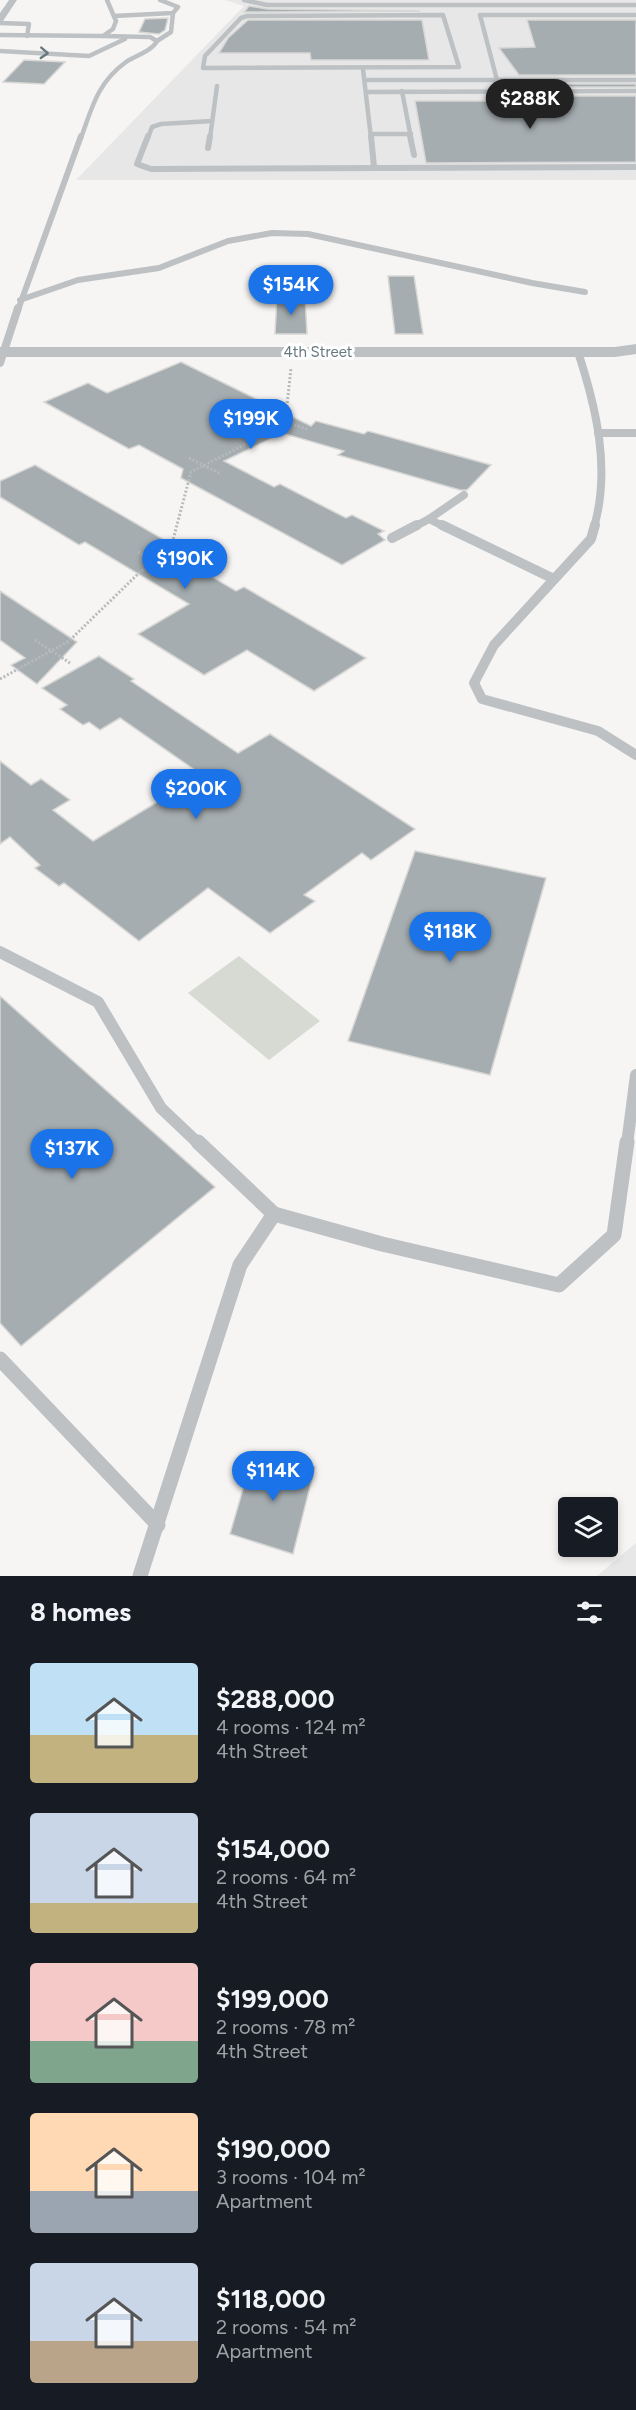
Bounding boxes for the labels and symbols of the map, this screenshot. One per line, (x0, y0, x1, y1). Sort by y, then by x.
one-way arrow (40, 47, 49, 60)
pin: $288K (488, 79, 572, 130)
pin: $154K (249, 265, 333, 316)
street label: 4th Street (283, 343, 353, 361)
pin: $199K (209, 399, 293, 450)
pin: $190K (143, 539, 227, 590)
pin: $200K (154, 769, 238, 820)
pin: $118K (408, 912, 492, 963)
pin: $137K (30, 1129, 114, 1180)
pin: $114K (231, 1451, 315, 1502)

